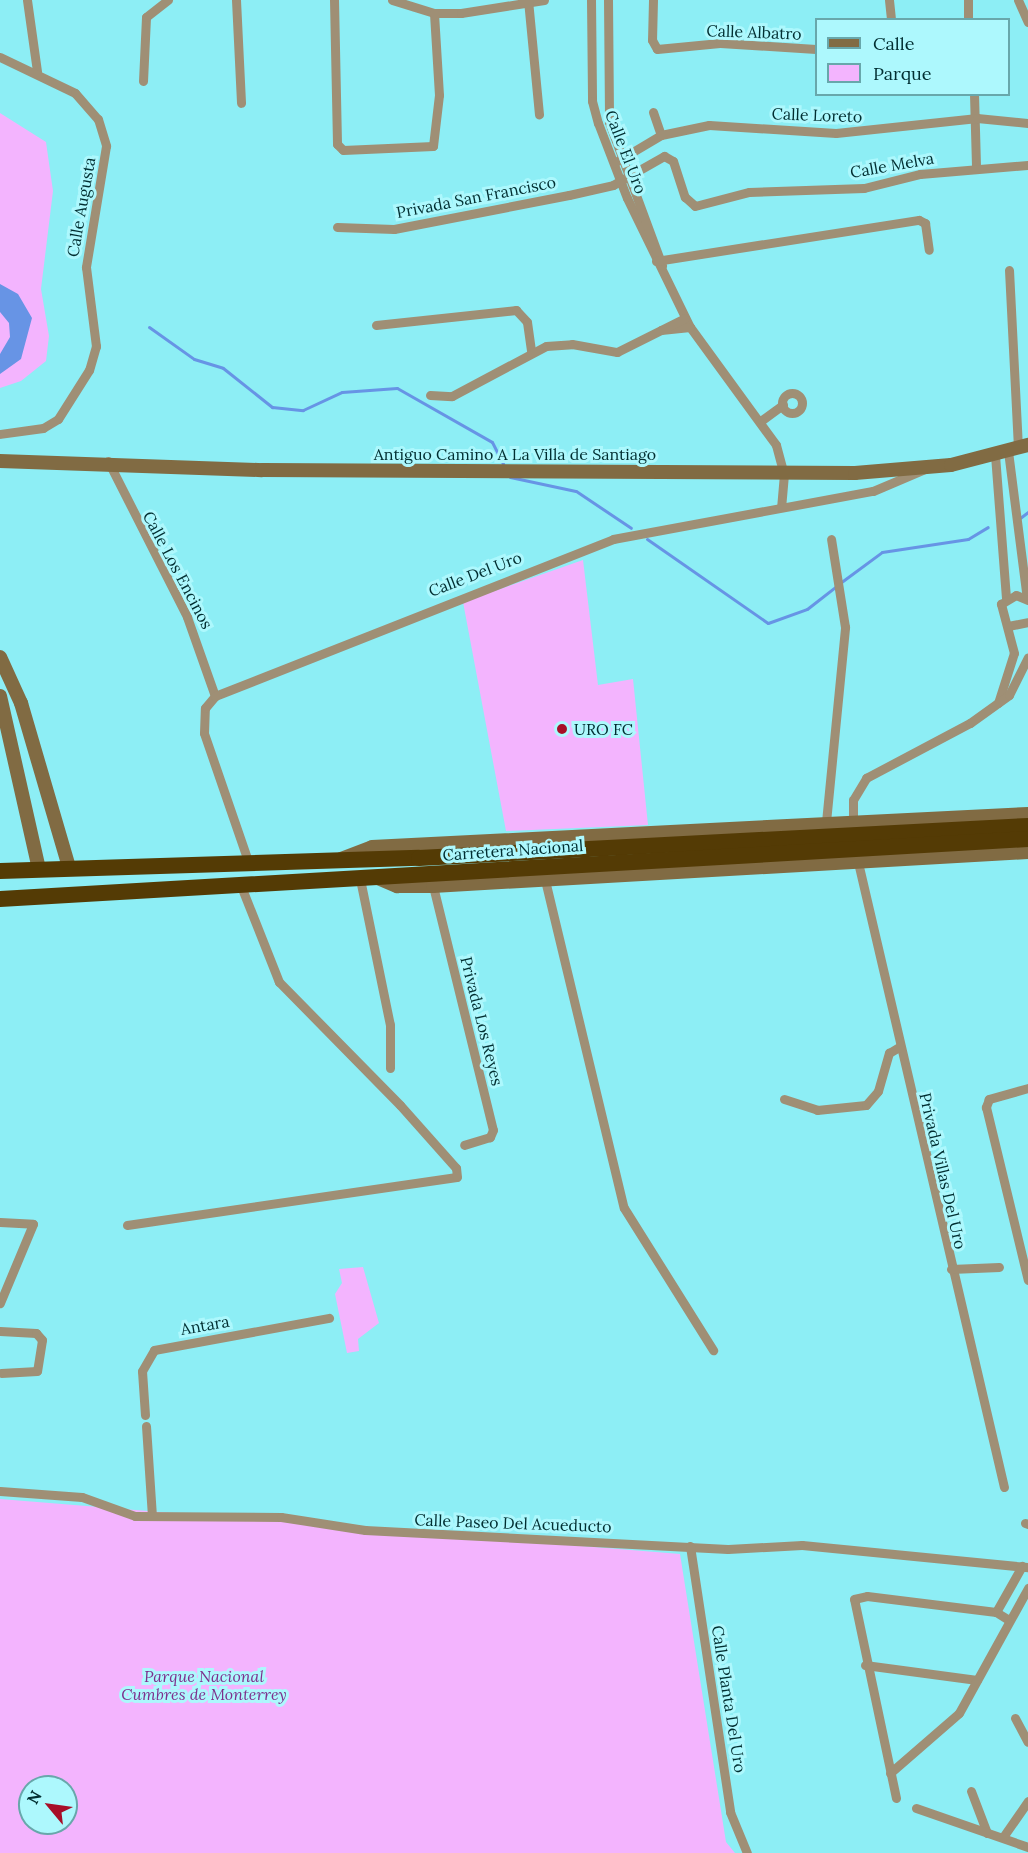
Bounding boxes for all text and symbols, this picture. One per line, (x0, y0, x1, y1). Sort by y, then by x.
legend (815, 18, 1010, 96)
street label: Calle Albatro (706, 21, 802, 43)
text: Calle (873, 32, 914, 55)
text: Parque (873, 62, 932, 85)
street label: Calle Loreto (771, 104, 863, 126)
street label: Calle El Uro (601, 108, 651, 196)
street label: Calle Melva (849, 148, 935, 182)
street label: Calle Augusta (63, 156, 99, 258)
street label: Privada San Francisco (395, 172, 557, 222)
street label: Antiguo Camino A La Villa de Santiago (374, 444, 656, 464)
street label: Calle Los Encinos (139, 508, 217, 632)
street label: Calle Del Uro (426, 547, 524, 601)
place label: URO FC (574, 719, 633, 739)
marker: URO FC (555, 722, 569, 736)
street label: Carretera Nacional (442, 836, 584, 864)
street label: Privada Los Reyes (457, 954, 507, 1088)
street label: Privada Villas Del Uro (916, 1091, 970, 1251)
street label: Antara (179, 1311, 231, 1339)
street label: Calle Paseo Del Acueducto (414, 1510, 612, 1536)
street label: Calle Planta Del Uro (708, 1624, 750, 1774)
park label: Parque Nacional Cumbres de Monterrey (121, 1666, 287, 1704)
north arrow (18, 1775, 78, 1835)
text: N (22, 1787, 46, 1808)

